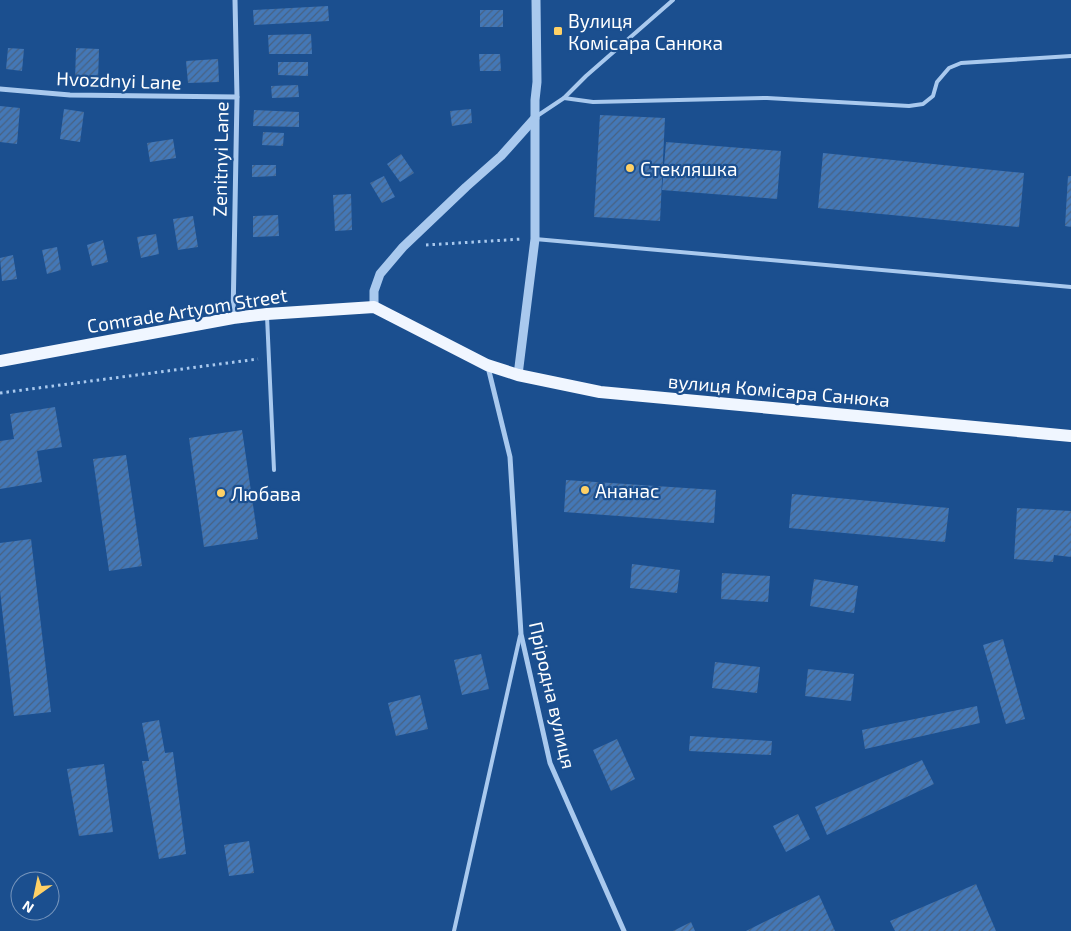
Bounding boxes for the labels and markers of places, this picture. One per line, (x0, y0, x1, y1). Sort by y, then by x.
place label: Вулиця Комісара Санюка (568, 9, 723, 54)
marker: Вулиця Комісара Санюка (552, 25, 564, 37)
place label: Стекляшка (640, 157, 737, 180)
marker: Стекляшка (624, 162, 636, 174)
place label: Ананас (595, 479, 659, 502)
place label: Любава (231, 482, 301, 505)
marker: Ананас (579, 484, 591, 496)
marker: Любава (215, 487, 227, 499)

